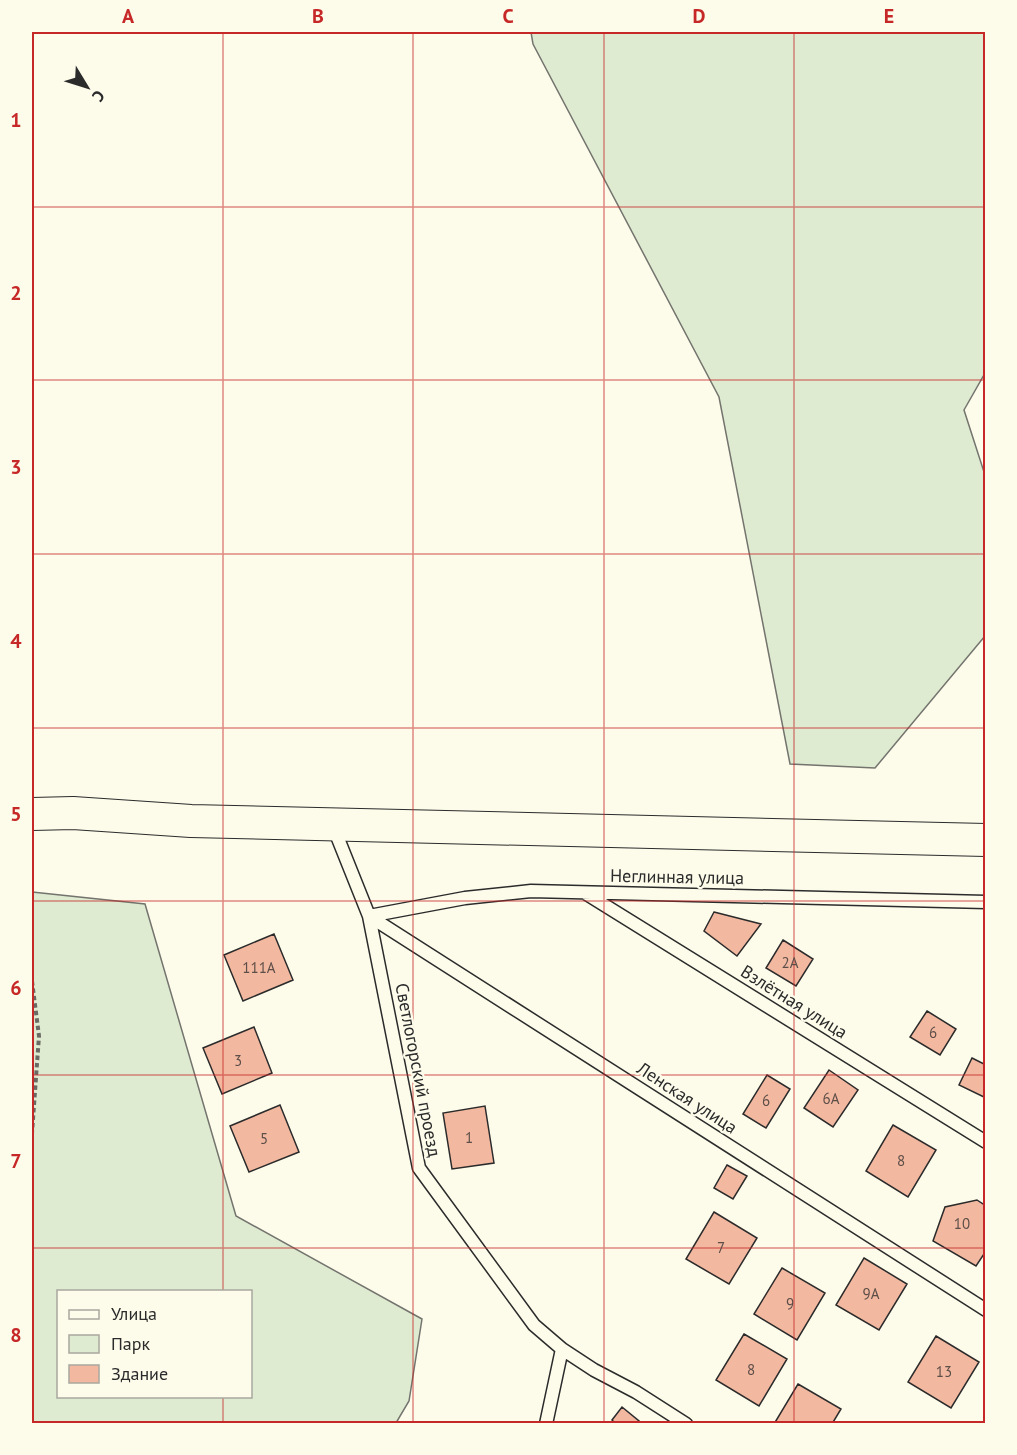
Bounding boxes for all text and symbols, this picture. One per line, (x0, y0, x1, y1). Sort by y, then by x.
text: A (122, 3, 135, 29)
text: B (312, 3, 324, 29)
text: C (502, 3, 514, 29)
text: D (693, 3, 706, 29)
text: E (884, 3, 894, 29)
north arrow (57, 57, 117, 117)
text: С (88, 87, 109, 106)
text: 1 (10, 107, 22, 133)
text: 2 (10, 280, 22, 306)
text: 3 (10, 454, 22, 480)
text: 4 (10, 628, 22, 654)
text: 5 (10, 801, 22, 827)
street label: Неглинная улица (610, 864, 744, 889)
house number: 2А (782, 953, 799, 972)
house number: 111А (242, 958, 276, 977)
street label: Взлётная улица (737, 960, 852, 1044)
text: 6 (10, 975, 22, 1001)
street label: Светлогорский проезд (390, 981, 447, 1159)
house number: 6 (929, 1023, 937, 1042)
house number: 3 (234, 1051, 242, 1070)
street label: Ленская улица (632, 1056, 742, 1139)
house number: 6А (823, 1089, 840, 1108)
house number: 6 (762, 1091, 770, 1110)
house number: 1 (465, 1128, 473, 1147)
house number: 5 (260, 1129, 268, 1148)
text: 7 (10, 1148, 22, 1174)
house number: 8 (897, 1151, 905, 1170)
house number: 10 (954, 1214, 970, 1233)
house number: 7 (717, 1238, 725, 1257)
house number: 9А (863, 1284, 880, 1303)
legend (57, 1290, 252, 1398)
house number: 9 (786, 1294, 794, 1313)
text: Улица (111, 1302, 157, 1325)
text: 8 (10, 1322, 22, 1348)
text: Парк (111, 1332, 151, 1355)
house number: 8 (747, 1360, 755, 1379)
text: Здание (111, 1362, 168, 1385)
house number: 13 (936, 1362, 952, 1381)

